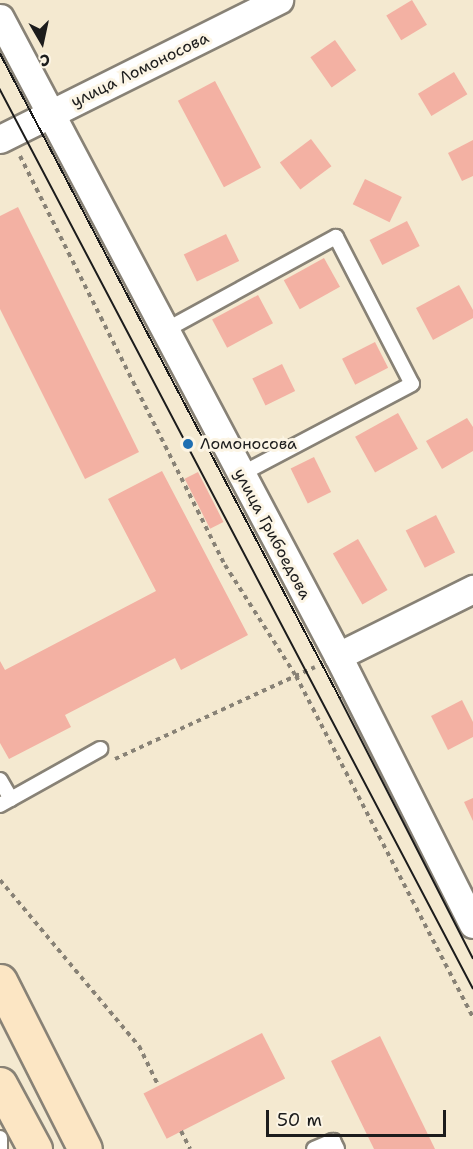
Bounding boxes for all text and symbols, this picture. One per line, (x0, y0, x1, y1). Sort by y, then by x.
north arrow (12, 12, 72, 72)
street label: улица Ломоносова (68, 28, 212, 112)
text: С (38, 49, 51, 71)
place label: Ломоносова (200, 434, 297, 454)
marker: Ломоносова (181, 437, 195, 451)
street label: улица Грибоедова (229, 465, 315, 603)
scale bar (269, 1098, 449, 1136)
text: 50 m (277, 1108, 322, 1132)

